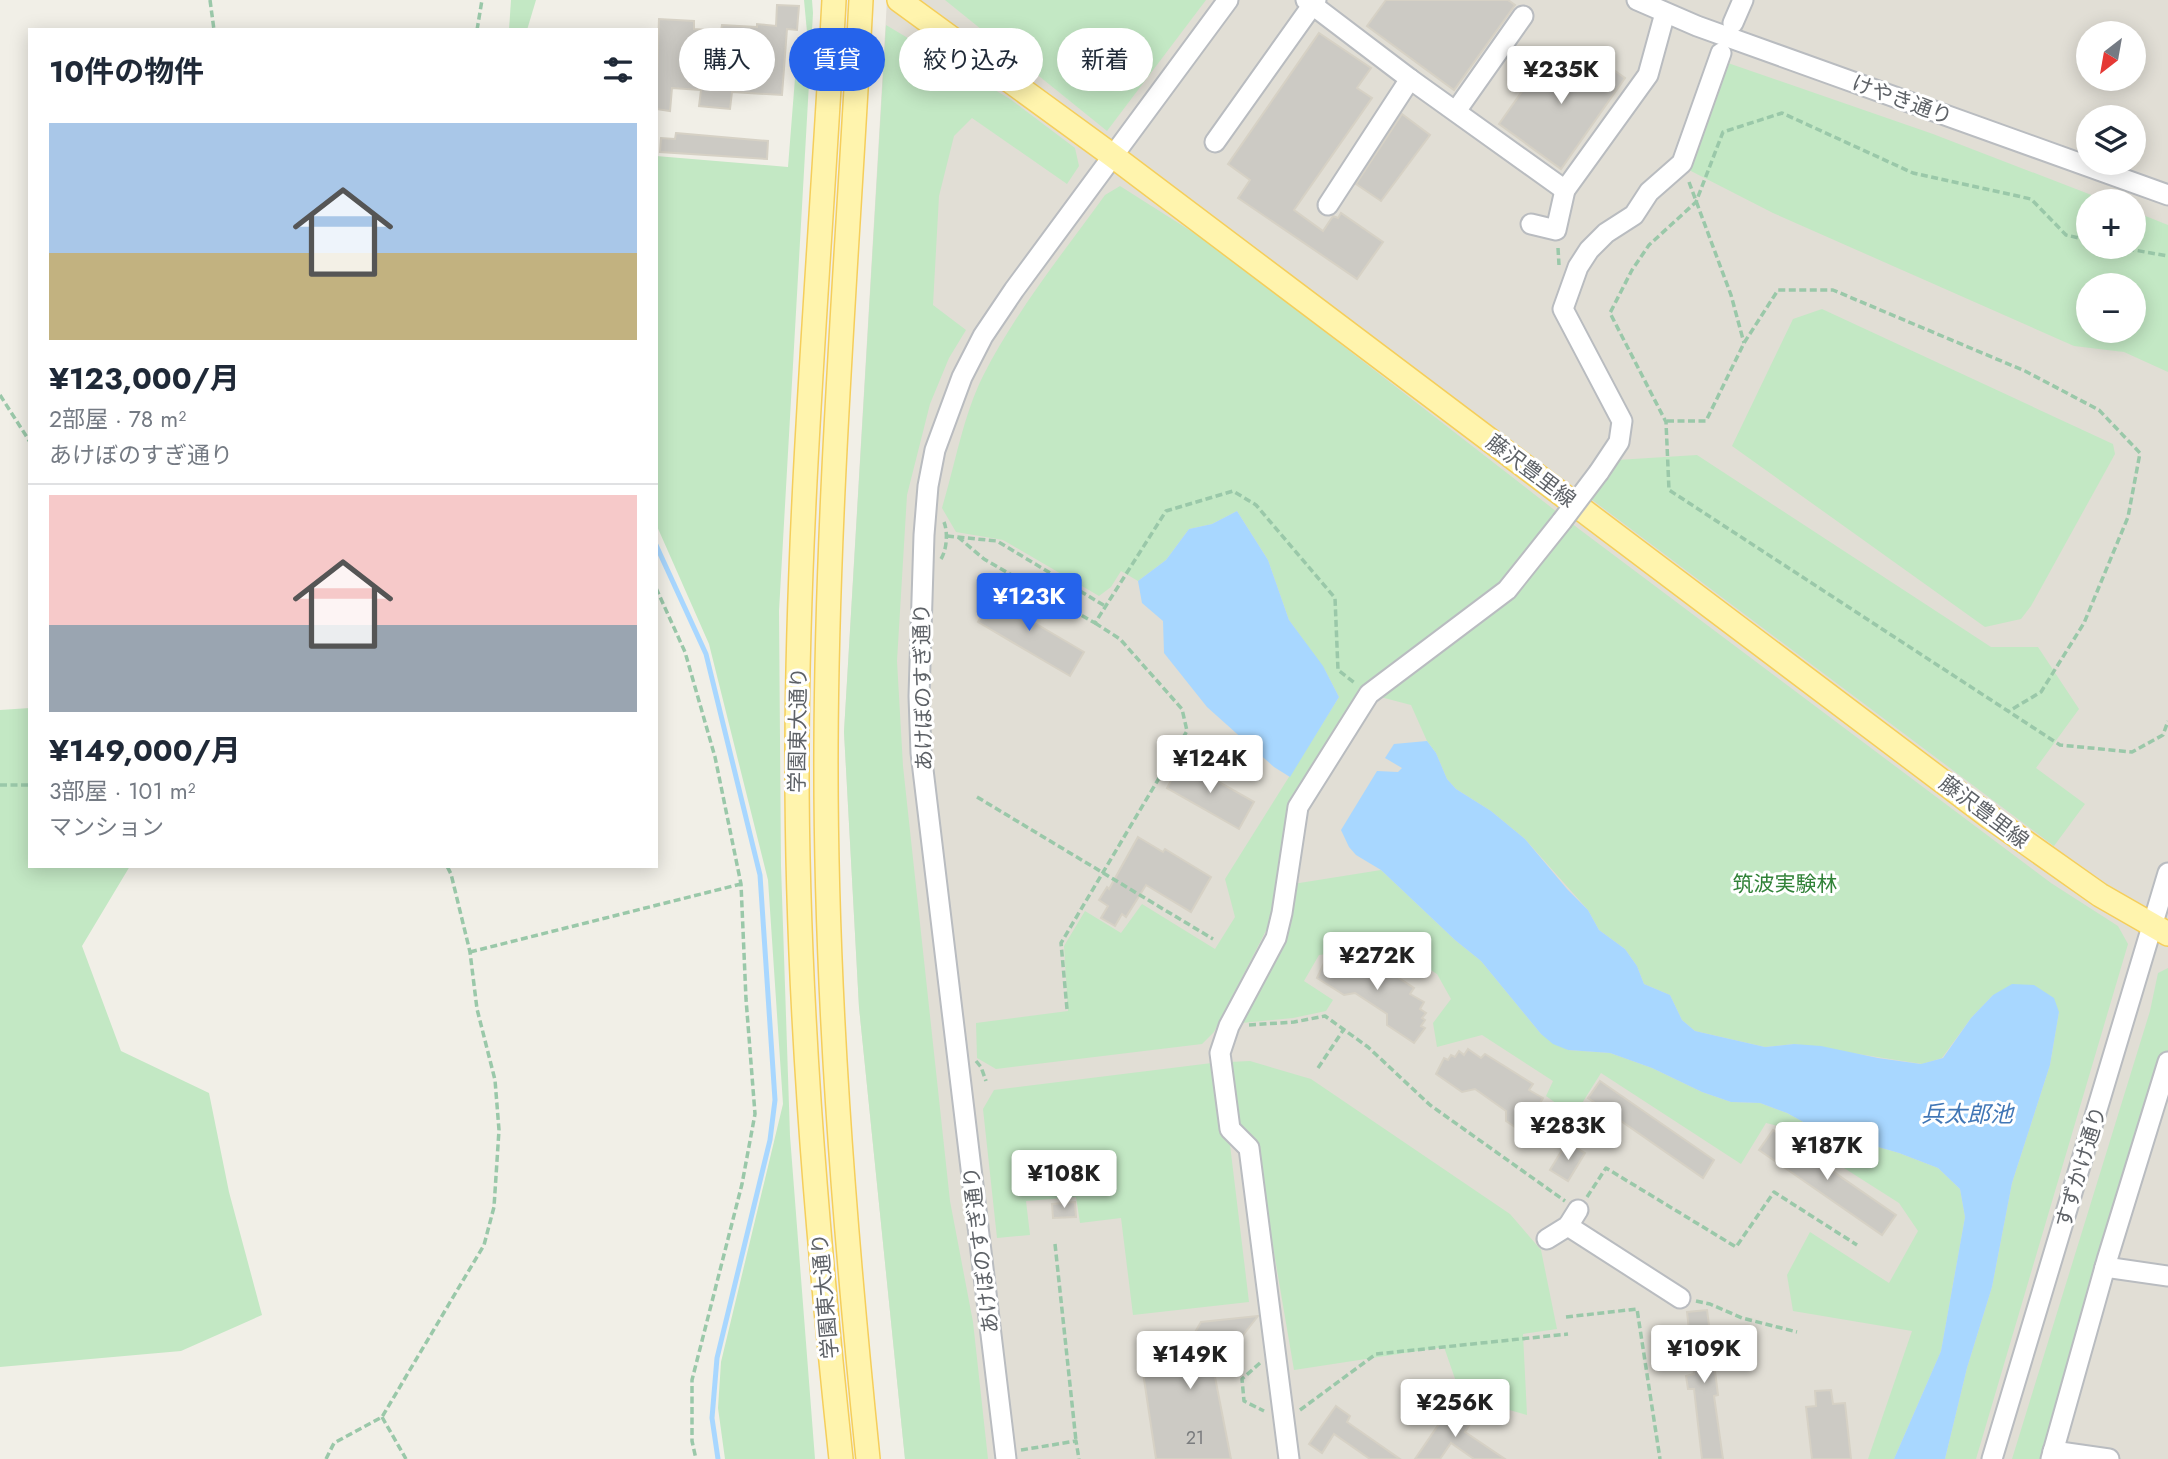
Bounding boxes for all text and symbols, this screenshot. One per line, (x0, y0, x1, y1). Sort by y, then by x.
north arrow (2076, 21, 2146, 91)
map controls (2076, 21, 2146, 343)
chip: 購入 (679, 28, 775, 91)
chip: 賃貸 (789, 28, 885, 91)
chip: 絞り込み (899, 28, 1043, 91)
chip: 新着 (1057, 28, 1153, 91)
pin: ¥235K (1512, 46, 1610, 106)
text: 10件の物件 (49, 50, 204, 93)
icon: filters (599, 51, 637, 89)
text: ¥235K (1523, 52, 1599, 86)
street label: けやき通り (1848, 68, 1956, 132)
button: layers (2076, 105, 2146, 175)
icon: home (280, 169, 406, 295)
button: + (2076, 189, 2146, 259)
button: − (2076, 273, 2146, 343)
text: ¥123,000/月 (49, 357, 240, 400)
text: 2部屋 · 78 m² (49, 402, 186, 436)
street label: 藤沢豊里線 (1480, 427, 1582, 515)
text: あけぼのすぎ通り (49, 438, 233, 472)
icon: home (280, 541, 406, 667)
pin: ¥123K (980, 574, 1078, 633)
text: ¥123K (993, 579, 1065, 613)
street label: あけぼのすぎ通り (907, 603, 939, 771)
street label: 学園東大通り (782, 667, 814, 793)
text: ¥149,000/月 (49, 729, 241, 772)
pin: ¥124K (1161, 736, 1259, 795)
text: ¥124K (1173, 741, 1247, 775)
street label: 藤沢豊里線 (1933, 768, 2035, 856)
text: 3部屋 · 101 m² (49, 774, 196, 808)
text: マンション (49, 810, 164, 844)
park label: 筑波実験林 (1733, 869, 1838, 899)
pin: ¥272K (1328, 932, 1426, 992)
text: ¥272K (1339, 938, 1415, 972)
water label: 兵太郎池 (1921, 1097, 2015, 1131)
pin: ¥283K (1519, 1102, 1617, 1162)
street label: すずかけ通り (2048, 1102, 2114, 1232)
text: ¥283K (1530, 1108, 1606, 1142)
pin: ¥187K (1778, 1122, 1876, 1182)
text: ¥187K (1791, 1128, 1863, 1162)
pin: ¥108K (1015, 1150, 1113, 1210)
text: ¥108K (1028, 1156, 1100, 1190)
street label: あけぼのすぎ通り (956, 1165, 1006, 1335)
street label: 学園東大通り (805, 1232, 845, 1360)
pin: ¥109K (1655, 1326, 1753, 1385)
text: ¥109K (1667, 1331, 1741, 1365)
pin: ¥149K (1141, 1332, 1239, 1391)
text: ¥149K (1153, 1337, 1227, 1371)
pin: ¥256K (1406, 1380, 1504, 1439)
text: ¥256K (1417, 1385, 1493, 1419)
house number: 21 (1186, 1425, 1204, 1451)

